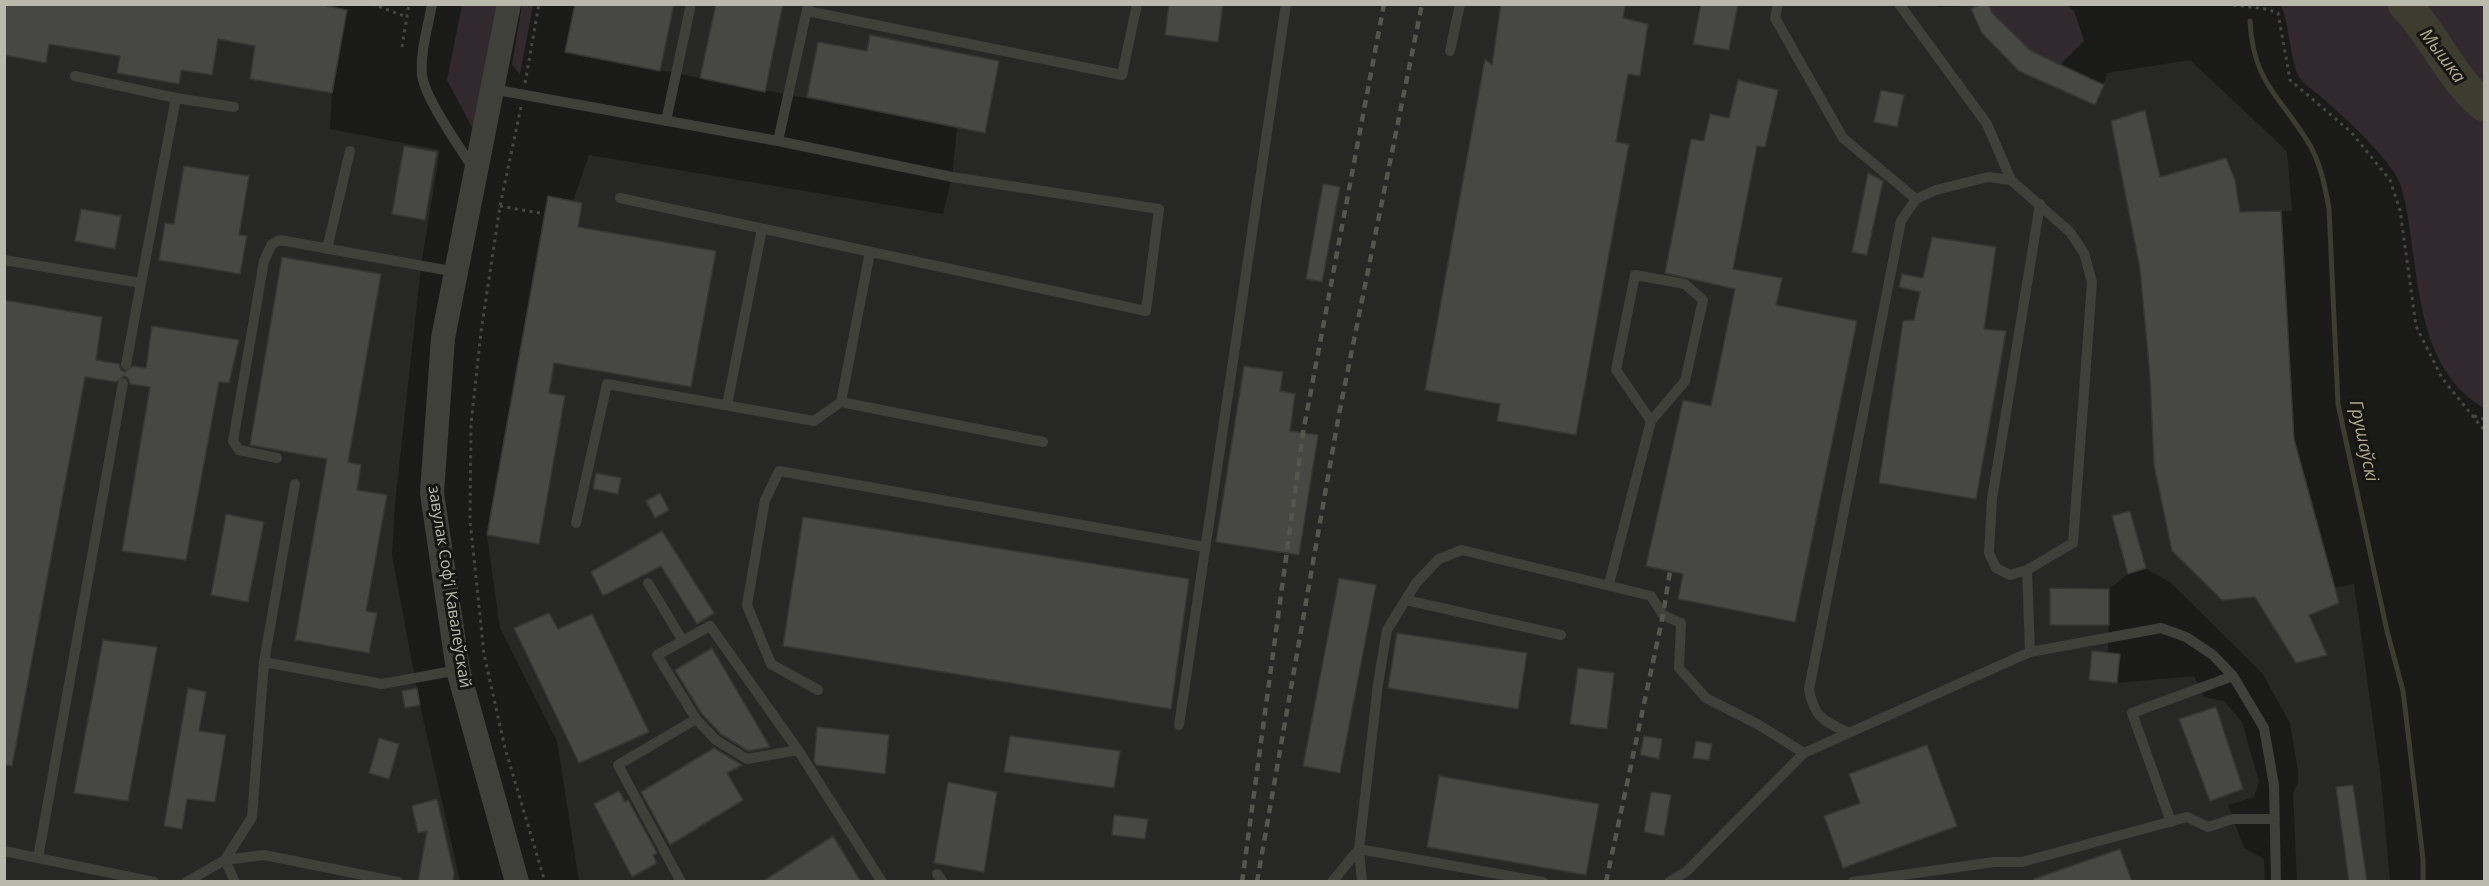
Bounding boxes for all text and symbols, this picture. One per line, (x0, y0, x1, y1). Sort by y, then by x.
water label: Мышка (2415, 25, 2469, 87)
water label: Грушаўскі (2344, 398, 2382, 484)
street label: завулак Софʼі Кавалеўскай (424, 485, 474, 689)

